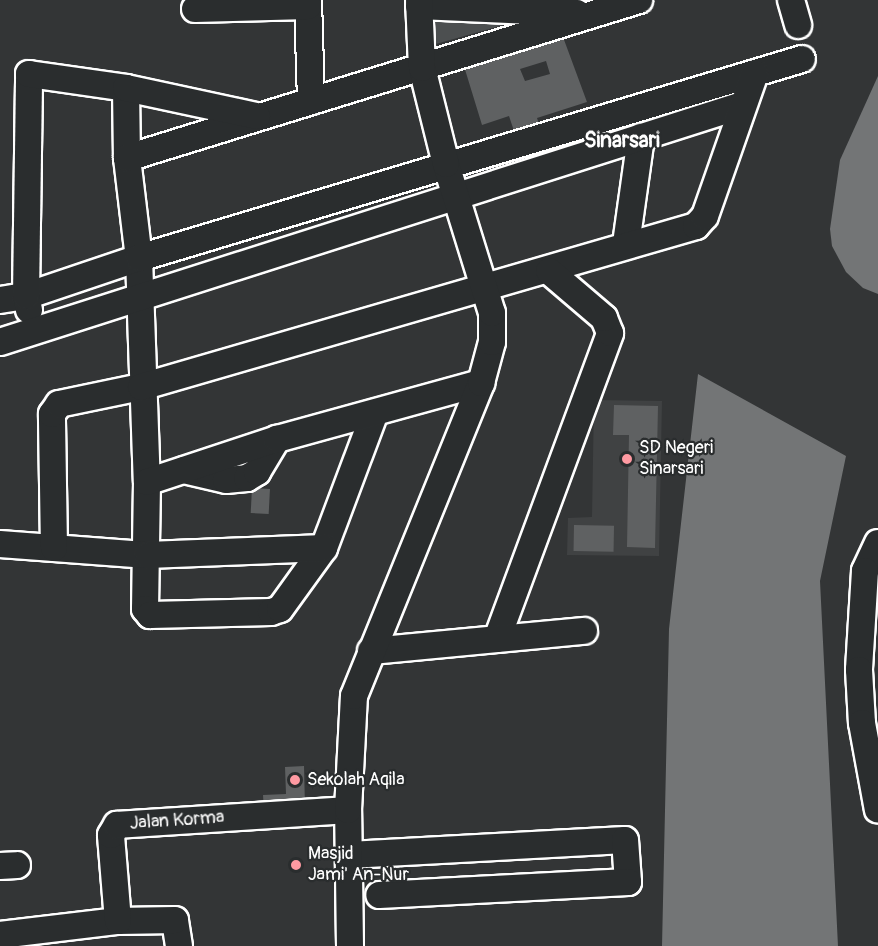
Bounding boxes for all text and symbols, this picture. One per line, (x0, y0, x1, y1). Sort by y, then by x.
district label: Sinarsari (584, 128, 660, 154)
place label: SD Negeri Sinarsari (639, 438, 713, 480)
marker: SD Negeri Sinarsari (620, 452, 634, 466)
place label: Sekolah Aqila (307, 769, 405, 791)
marker: Sekolah Aqila (288, 773, 302, 787)
street label: Jalan Korma (129, 807, 225, 835)
place label: Masjid Jami' An-Nur (308, 844, 409, 886)
marker: Masjid Jami' An-Nur (289, 858, 303, 872)

